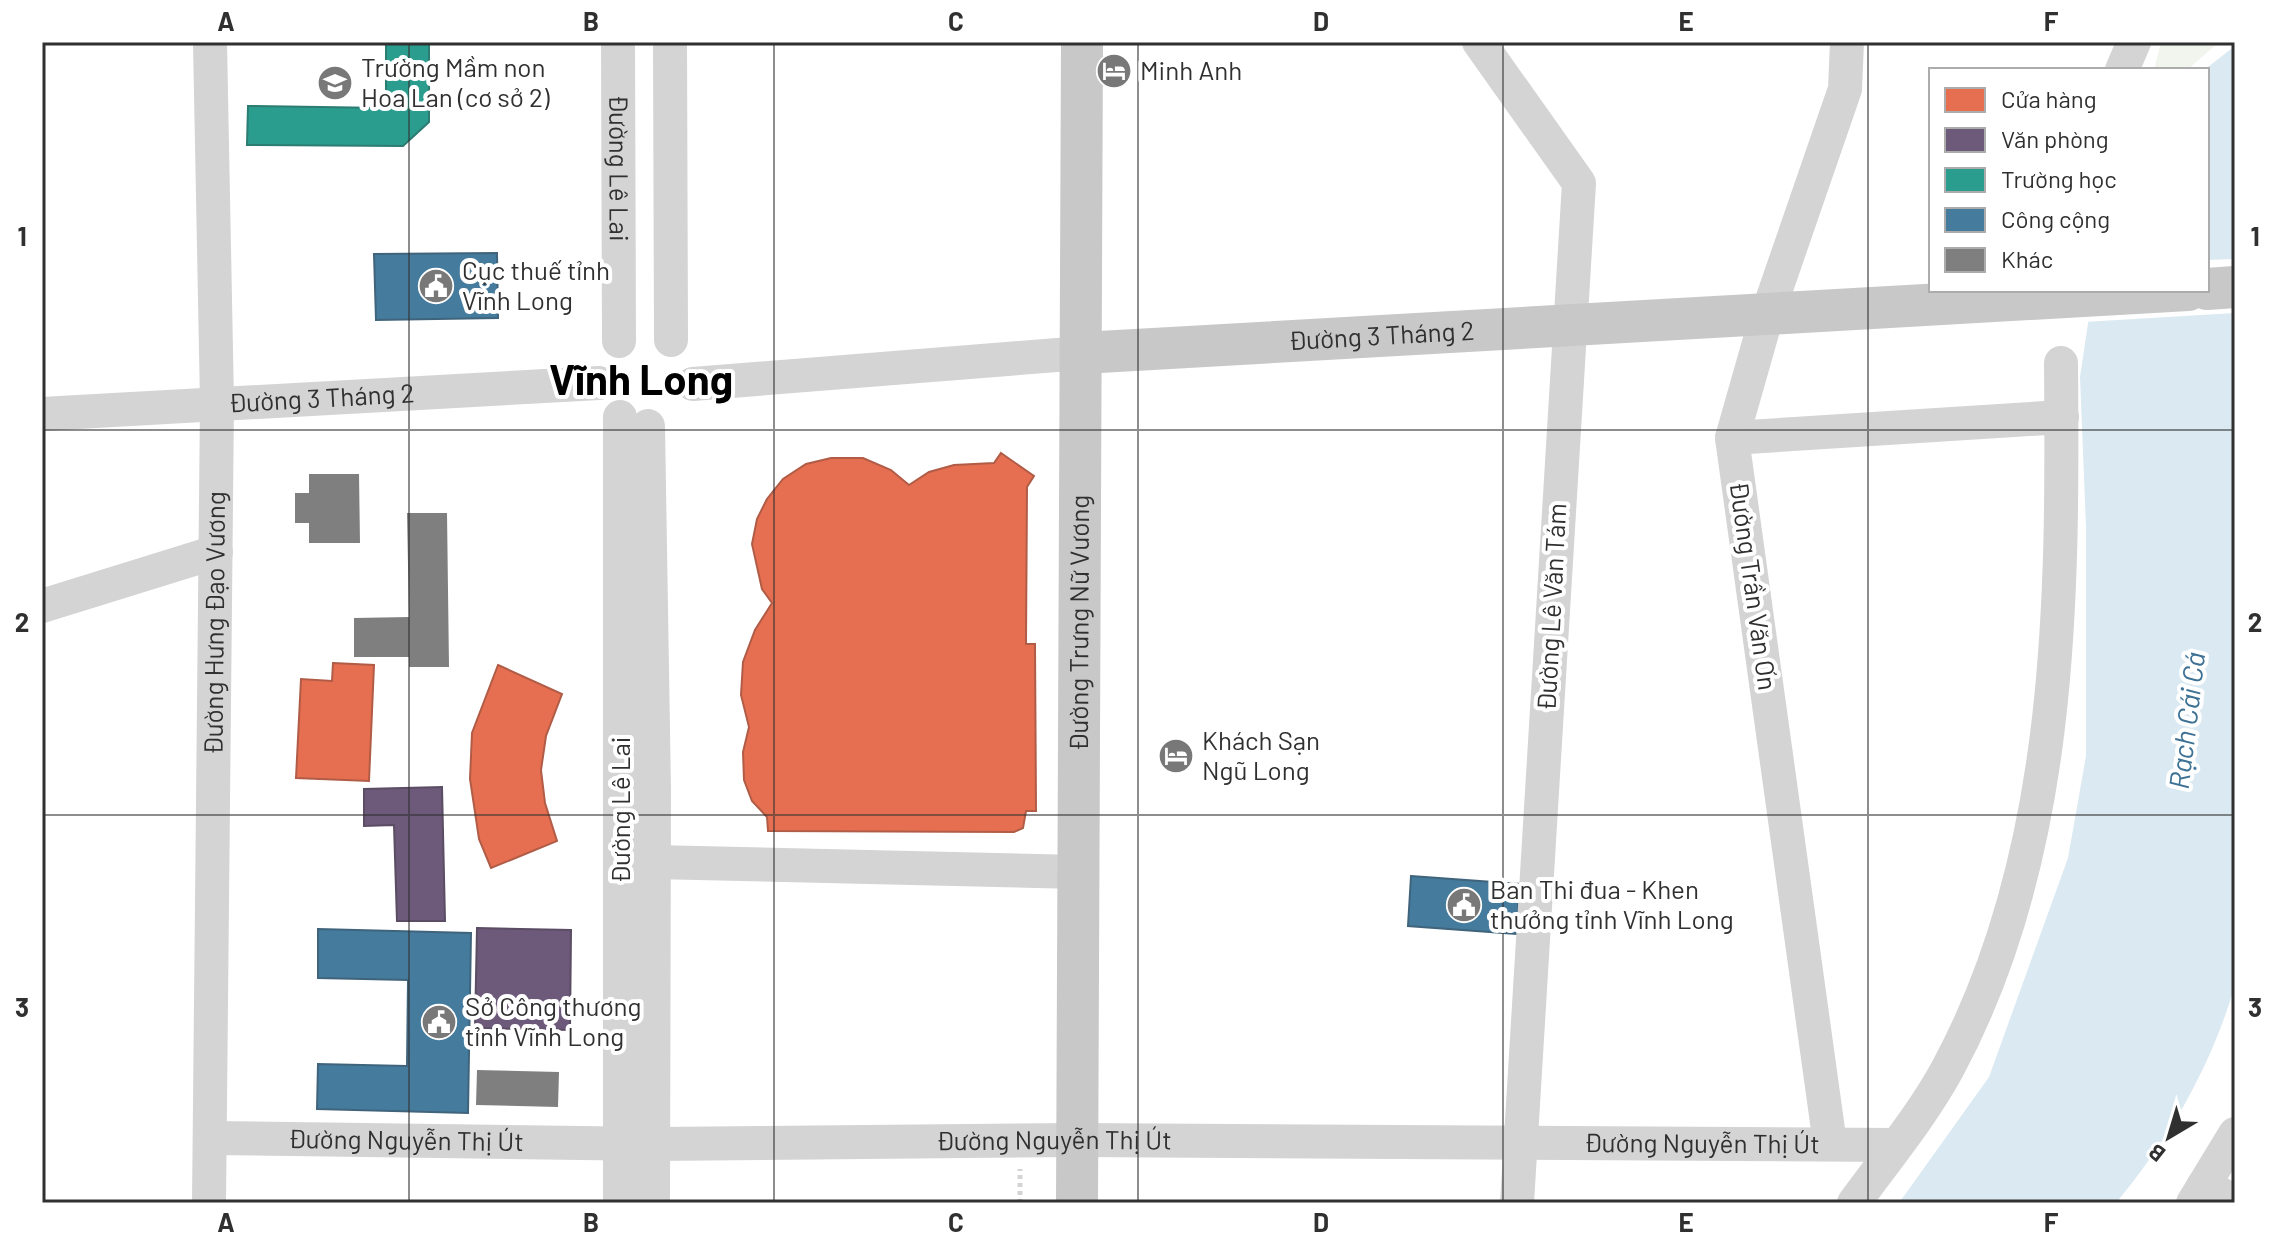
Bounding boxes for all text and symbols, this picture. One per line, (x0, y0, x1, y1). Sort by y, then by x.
text: A (217, 5, 235, 36)
text: B (583, 5, 599, 36)
text: C (948, 5, 964, 36)
text: D (1313, 5, 1329, 36)
text: E (1678, 5, 1694, 36)
text: F (2044, 5, 2059, 36)
place label: Trường Mầm non Hoa Lan (cơ sở 2) (361, 51, 550, 112)
hotel icon: Minh Anh (1095, 52, 1133, 90)
place label: Minh Anh (1140, 54, 1242, 85)
school or university icon: Trường Mầm non Hoa Lan (cơ sở 2) (316, 64, 354, 102)
legend (1929, 68, 2209, 292)
text: Cửa hàng (2001, 84, 2097, 113)
street label: Đường Lê Lai (604, 94, 636, 242)
text: Văn phòng (2001, 124, 2109, 153)
text: Trường học (2001, 164, 2117, 193)
text: Công cộng (2001, 204, 2110, 233)
text: 1 (17, 220, 27, 251)
text: 1 (2250, 220, 2260, 251)
text: Khác (2001, 244, 2053, 273)
place label: Cục thuế tỉnh Vĩnh Long (462, 254, 610, 315)
public building icon: Cục thuế tỉnh Vĩnh Long (417, 267, 455, 305)
street label: Đường 3 Tháng 2 (1288, 314, 1475, 355)
district label: Vĩnh Long (549, 353, 733, 404)
street label: Đường 3 Tháng 2 (228, 376, 415, 418)
street label: Đường Trần Văn Ơn (1724, 479, 1784, 692)
street label: Đường Hưng Đạo Vương (196, 491, 230, 755)
street label: Đường Trưng Nữ Vương (1062, 495, 1094, 751)
street label: Đường Lê Văn Tám (1530, 502, 1571, 712)
text: 2 (15, 606, 29, 637)
text: 2 (2248, 606, 2262, 637)
water label: Rạch Cái Cá (2161, 651, 2211, 791)
place label: Khách Sạn Ngũ Long (1202, 724, 1320, 785)
street label: Đường Lê Lai (604, 737, 635, 883)
hotel icon: Khách Sạn Ngũ Long (1157, 737, 1195, 775)
place label: Ban Thi đua - Khen thưởng tỉnh Vĩnh Long (1490, 873, 1734, 934)
public building icon: Ban Thi đua - Khen thưởng tỉnh Vĩnh Long (1445, 886, 1483, 924)
place label: Sở Công thương tỉnh Vĩnh Long (465, 990, 642, 1051)
text: 3 (15, 991, 29, 1022)
text: 3 (2248, 991, 2262, 1022)
public building icon: Sở Công thương tỉnh Vĩnh Long (420, 1003, 458, 1041)
north arrow (2129, 1097, 2209, 1177)
street label: Đường Nguyễn Thị Út (288, 1122, 524, 1156)
street label: Đường Nguyễn Thị Út (936, 1123, 1172, 1155)
street label: Đường Nguyễn Thị Út (1584, 1126, 1820, 1159)
text: B (2143, 1139, 2169, 1168)
text: A (217, 1206, 235, 1237)
text: B (583, 1206, 599, 1237)
text: C (948, 1206, 964, 1237)
text: D (1313, 1206, 1329, 1237)
text: E (1678, 1206, 1694, 1237)
text: F (2044, 1206, 2059, 1237)

